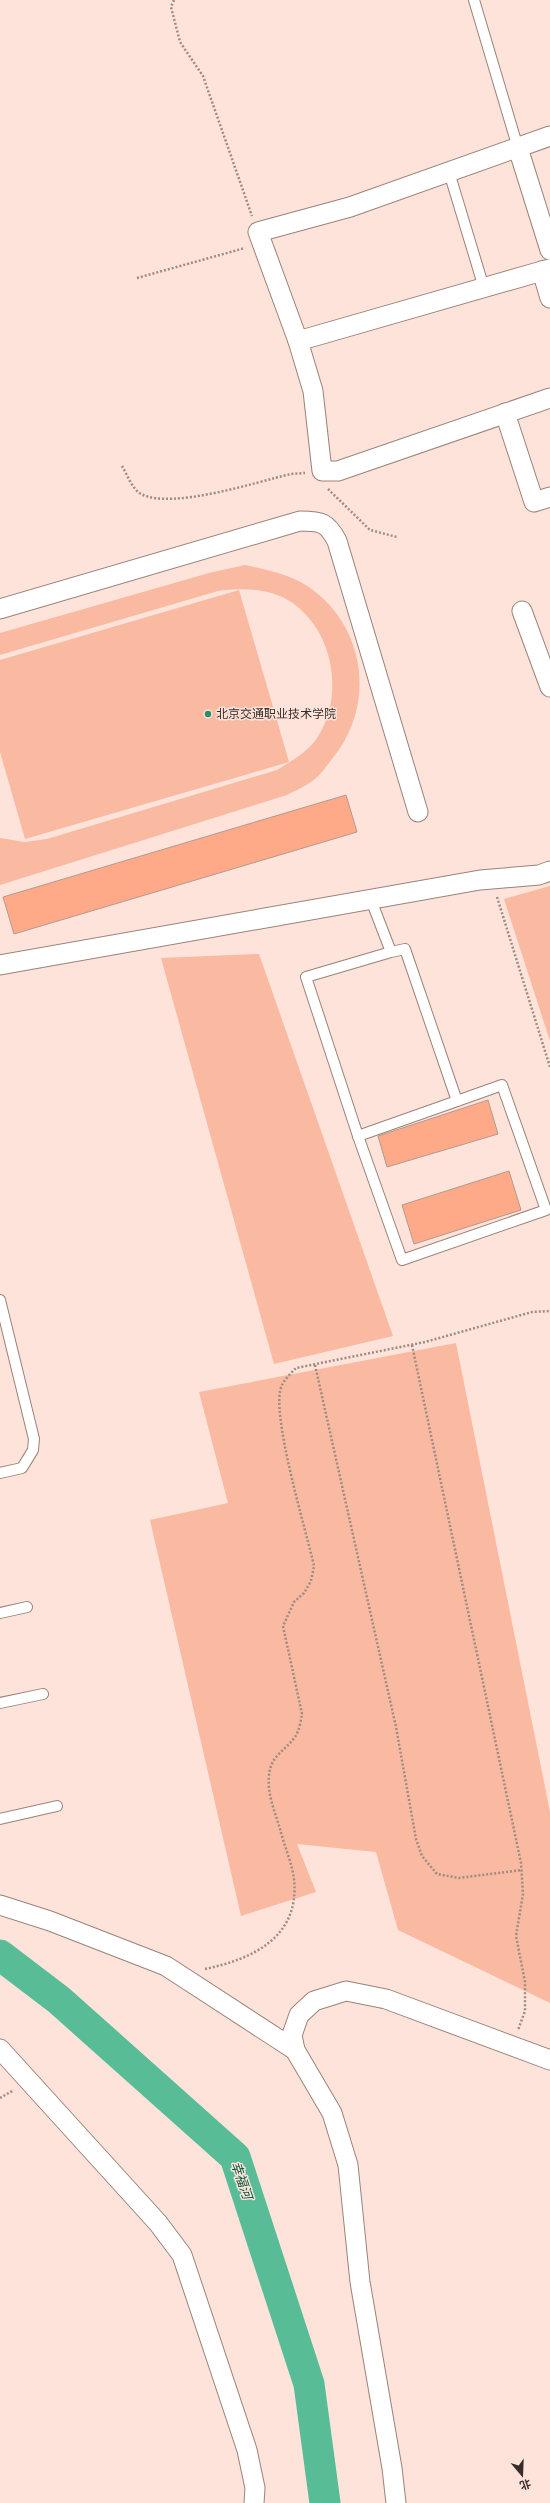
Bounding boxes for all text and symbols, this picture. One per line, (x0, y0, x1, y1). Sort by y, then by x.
place label: 北京交通职业技术学院 (216, 706, 336, 720)
marker: 北京交通职业技术学院 (203, 709, 213, 719)
water label: 幸福河 (228, 2159, 257, 2204)
north arrow (502, 2455, 542, 2495)
text: 北 (518, 2477, 533, 2493)

